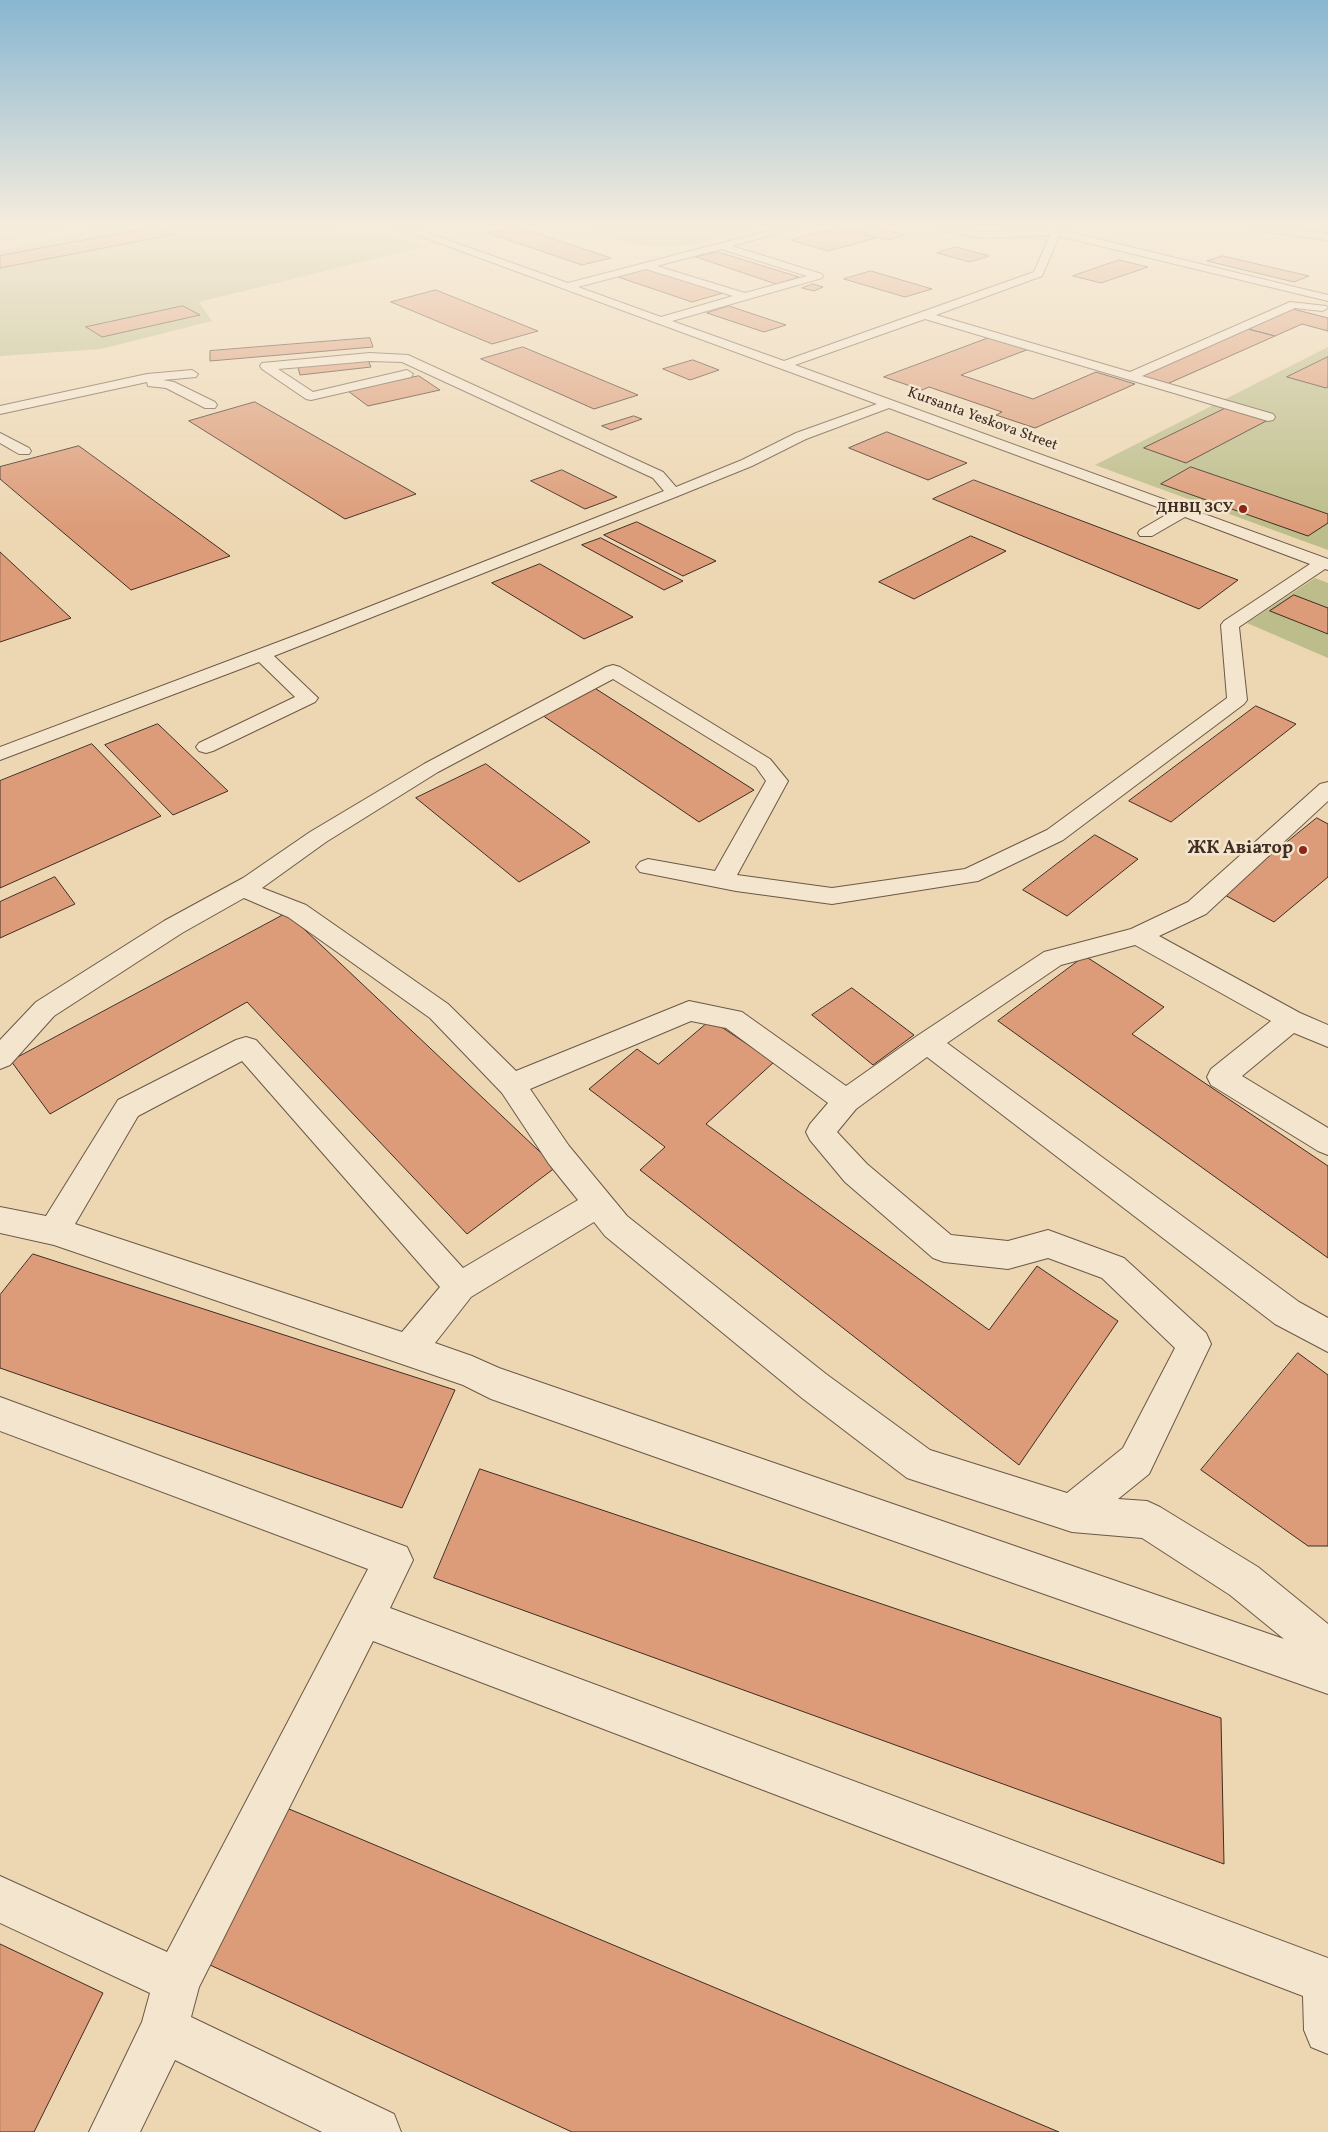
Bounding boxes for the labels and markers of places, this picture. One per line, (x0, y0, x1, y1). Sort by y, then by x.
place label: ДНВЦ ЗСУ (1156, 500, 1233, 518)
marker: ДНВЦ ЗСУ (1237, 503, 1249, 515)
place label: ЖК Авіатор (1188, 839, 1293, 861)
marker: ЖК Авіатор (1297, 844, 1309, 856)

